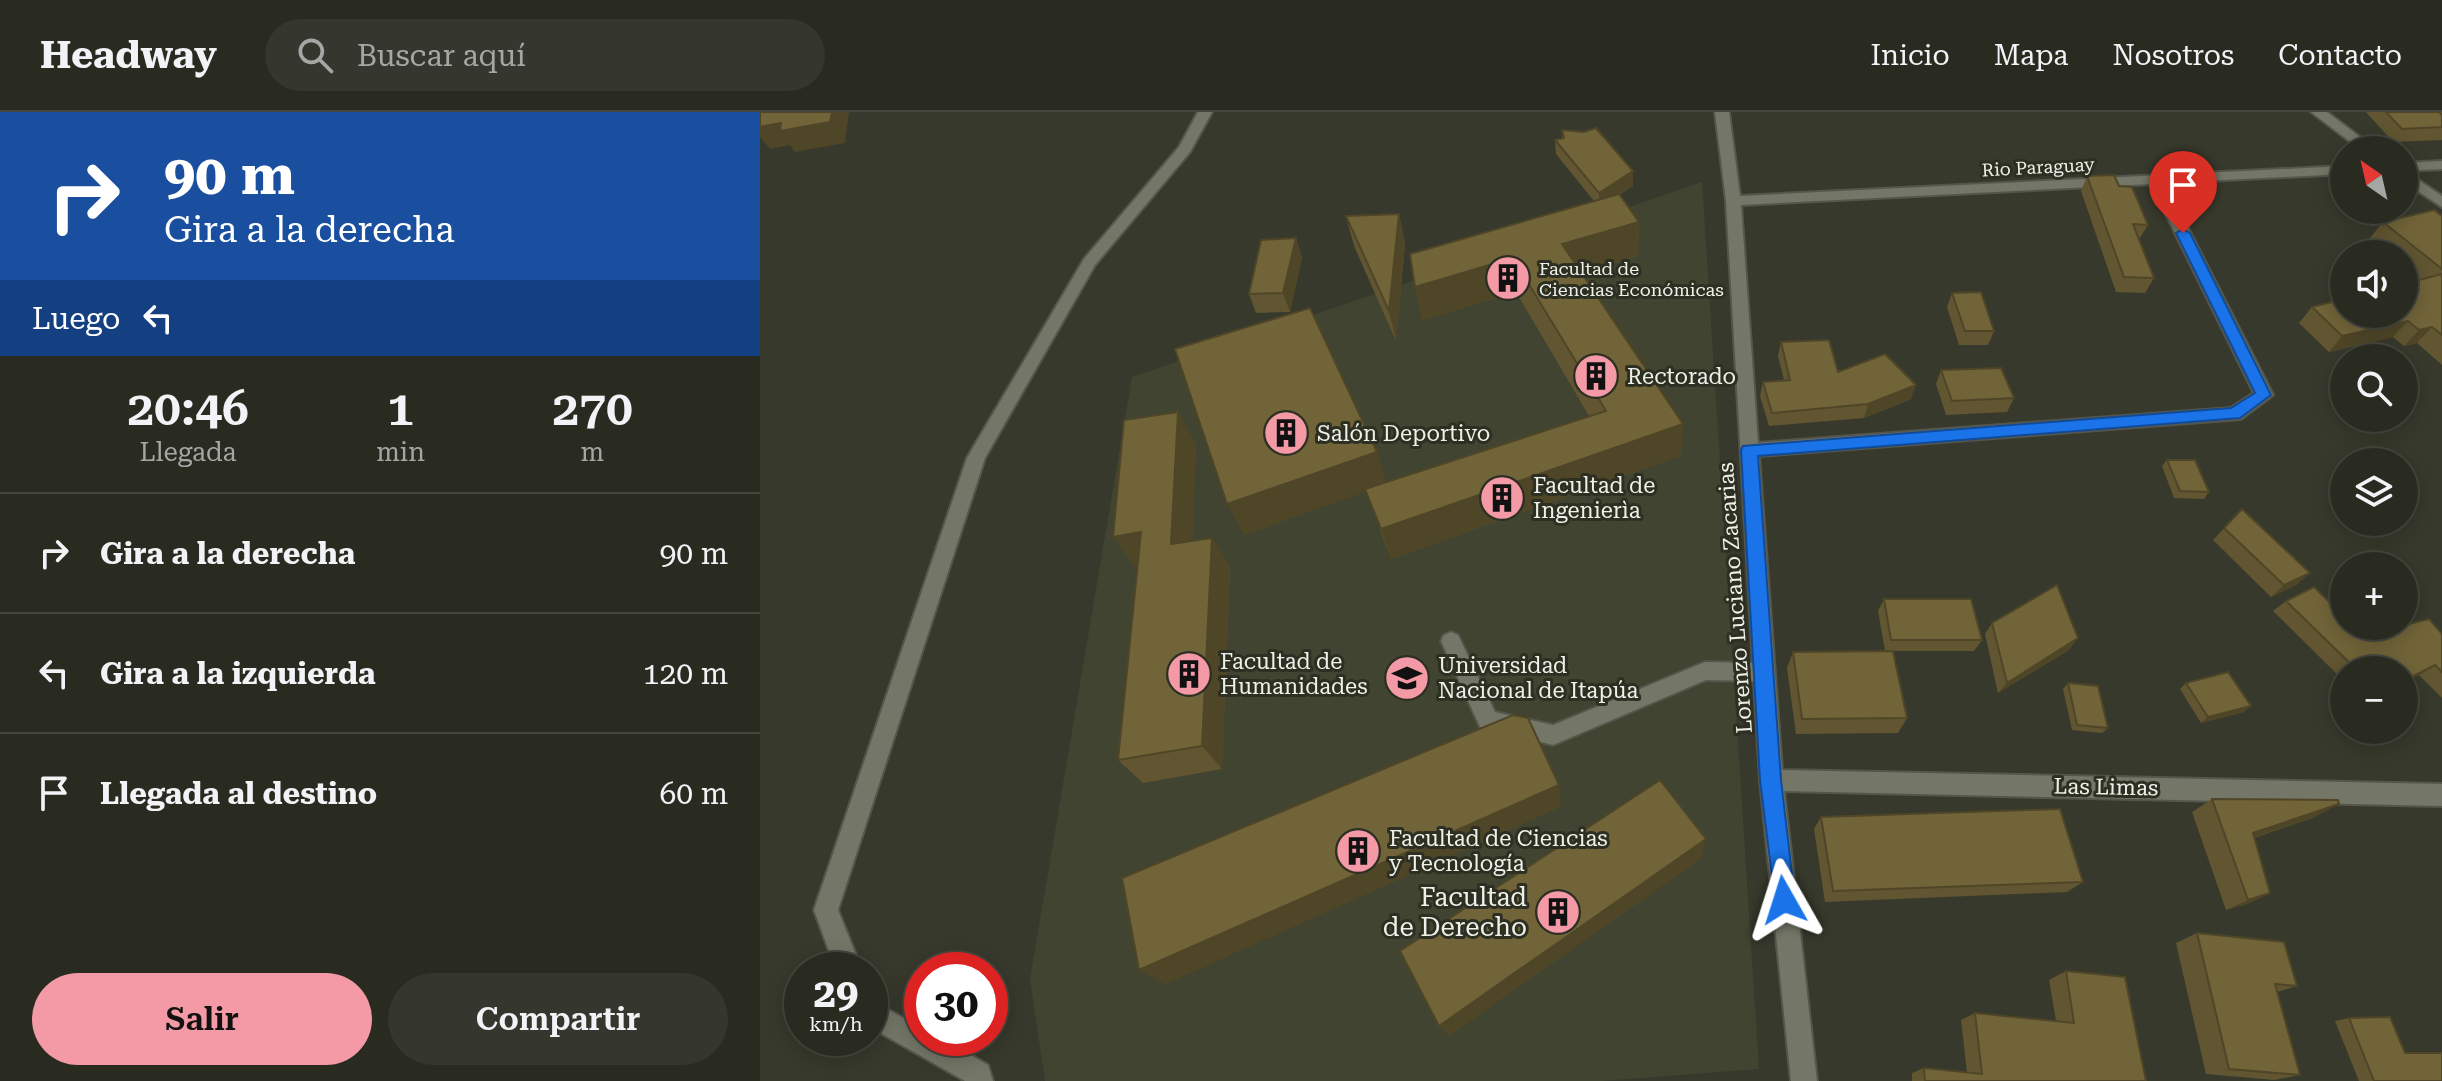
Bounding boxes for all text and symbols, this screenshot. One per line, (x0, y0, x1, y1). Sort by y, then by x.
search box (265, 19, 825, 91)
text: Headway (40, 33, 217, 77)
icon: search (293, 33, 337, 77)
text: Buscar aquí (357, 38, 526, 73)
text: Inicio (1870, 39, 1950, 72)
text: Mapa (1994, 39, 2068, 72)
text: Nosotros (2112, 39, 2234, 72)
text: Contacto (2278, 39, 2402, 72)
north arrow (2330, 136, 2418, 224)
map controls (2330, 136, 2418, 744)
text: 90 m (164, 142, 295, 208)
icon: right (32, 144, 136, 248)
pin (2149, 151, 2217, 233)
street label: Rio Paraguay (1981, 154, 2095, 180)
icon: arrive (2161, 163, 2205, 207)
text: Gira a la derecha (164, 209, 455, 251)
button: sound (2330, 240, 2418, 328)
building icon: Facultad de Ciencias Económicas (1484, 254, 1532, 302)
place label: Facultad de Ciencias Económicas (1539, 258, 1724, 300)
icon: left (136, 296, 180, 340)
text: Luego (32, 301, 120, 336)
button: search (2330, 344, 2418, 432)
building icon: Rectorado (1572, 352, 1620, 400)
place label: Rectorado (1627, 364, 1736, 389)
text: 20:46 (127, 381, 249, 437)
text: 1 (387, 381, 414, 437)
text: 270 (552, 381, 633, 437)
building icon: Salón Deportivo (1262, 409, 1310, 457)
place label: Salón Deportivo (1317, 421, 1490, 446)
text: Llegada (139, 437, 237, 467)
text: min (376, 437, 425, 467)
text: m (581, 437, 604, 467)
button: layers (2330, 448, 2418, 536)
street label: Lorenzo Luciano Zacarias (1713, 462, 1757, 734)
place label: Facultad de Ingenierìa (1533, 473, 1655, 523)
building icon: Facultad de Ingenierìa (1478, 474, 1526, 522)
icon: right (32, 531, 76, 575)
text: Gira a la derecha (100, 536, 355, 571)
text: 90 m (659, 536, 728, 571)
button: + (2330, 552, 2418, 640)
place label: Facultad de Humanidades (1220, 649, 1368, 699)
building icon: Facultad de Humanidades (1165, 650, 1213, 698)
icon: left (32, 651, 76, 695)
place label: Universidad Nacional de Itapúa (1438, 653, 1638, 703)
school or university icon: Universidad Nacional de Itapúa (1383, 654, 1431, 702)
text: Gira a la izquierda (100, 656, 376, 691)
text: 120 m (643, 656, 728, 691)
button: − (2330, 656, 2418, 744)
icon: arrive (32, 771, 76, 815)
street label: Las Limas (2053, 774, 2159, 800)
text: Llegada al destino (100, 776, 377, 811)
text: 60 m (659, 776, 728, 811)
place label: Facultad de Ciencias y Tecnología (1389, 826, 1608, 876)
building icon: Facultad de Ciencias y Tecnología (1334, 827, 1382, 875)
position arrow (1742, 858, 1826, 942)
place label: Facultad de Derecho (1383, 882, 1527, 942)
building icon: Facultad de Derecho (1534, 888, 1582, 936)
speed limit sign: 30 (904, 952, 1008, 1056)
text: 29 (814, 970, 858, 1017)
button: Salir (32, 973, 372, 1065)
button: Compartir (388, 973, 728, 1065)
text: km/h (809, 1012, 863, 1036)

